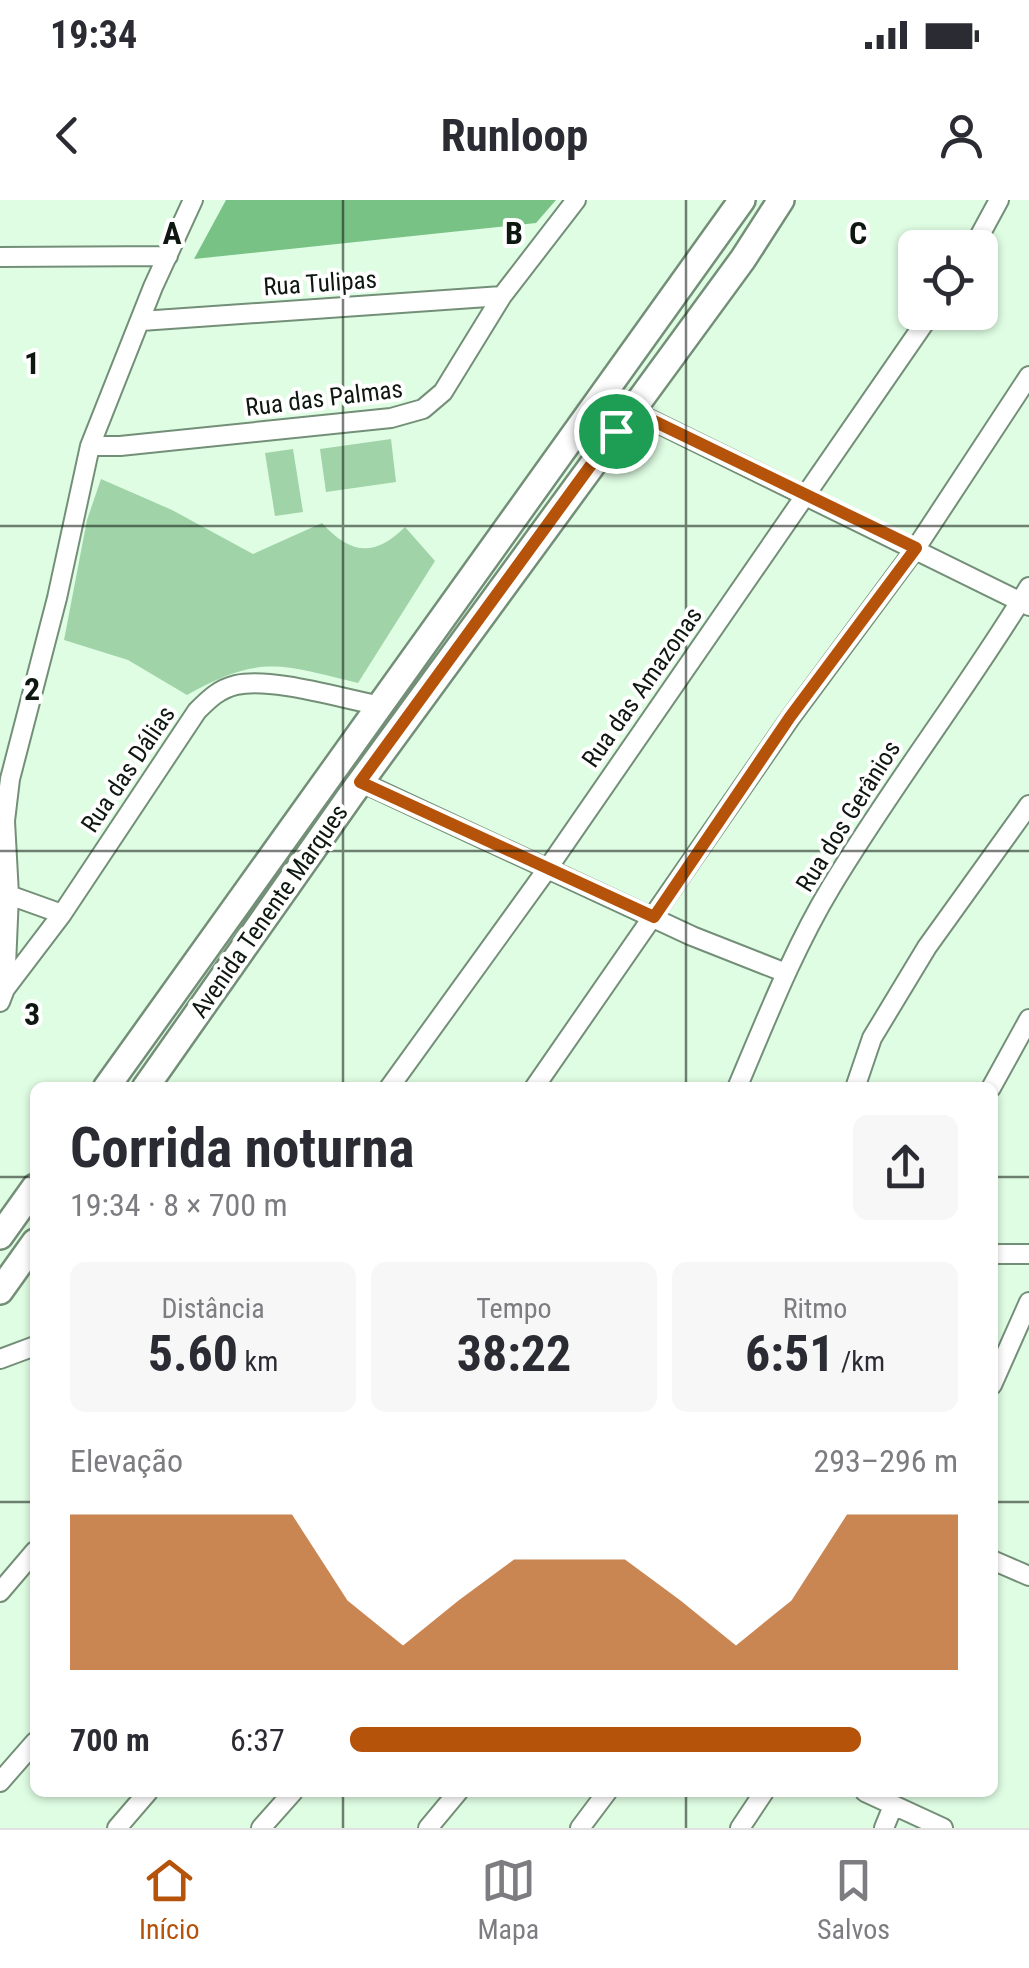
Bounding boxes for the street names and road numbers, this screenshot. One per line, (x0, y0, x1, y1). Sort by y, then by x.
street label: Rua Tulipas (262, 265, 378, 301)
street label: Rua das Palmas (244, 374, 404, 422)
street label: Rua das Amazonas (576, 601, 708, 773)
street label: Rua das Dálias (75, 701, 181, 837)
street label: Rua dos Gerânios (790, 735, 906, 897)
street label: Avenida Tenente Marques (184, 799, 354, 1023)

